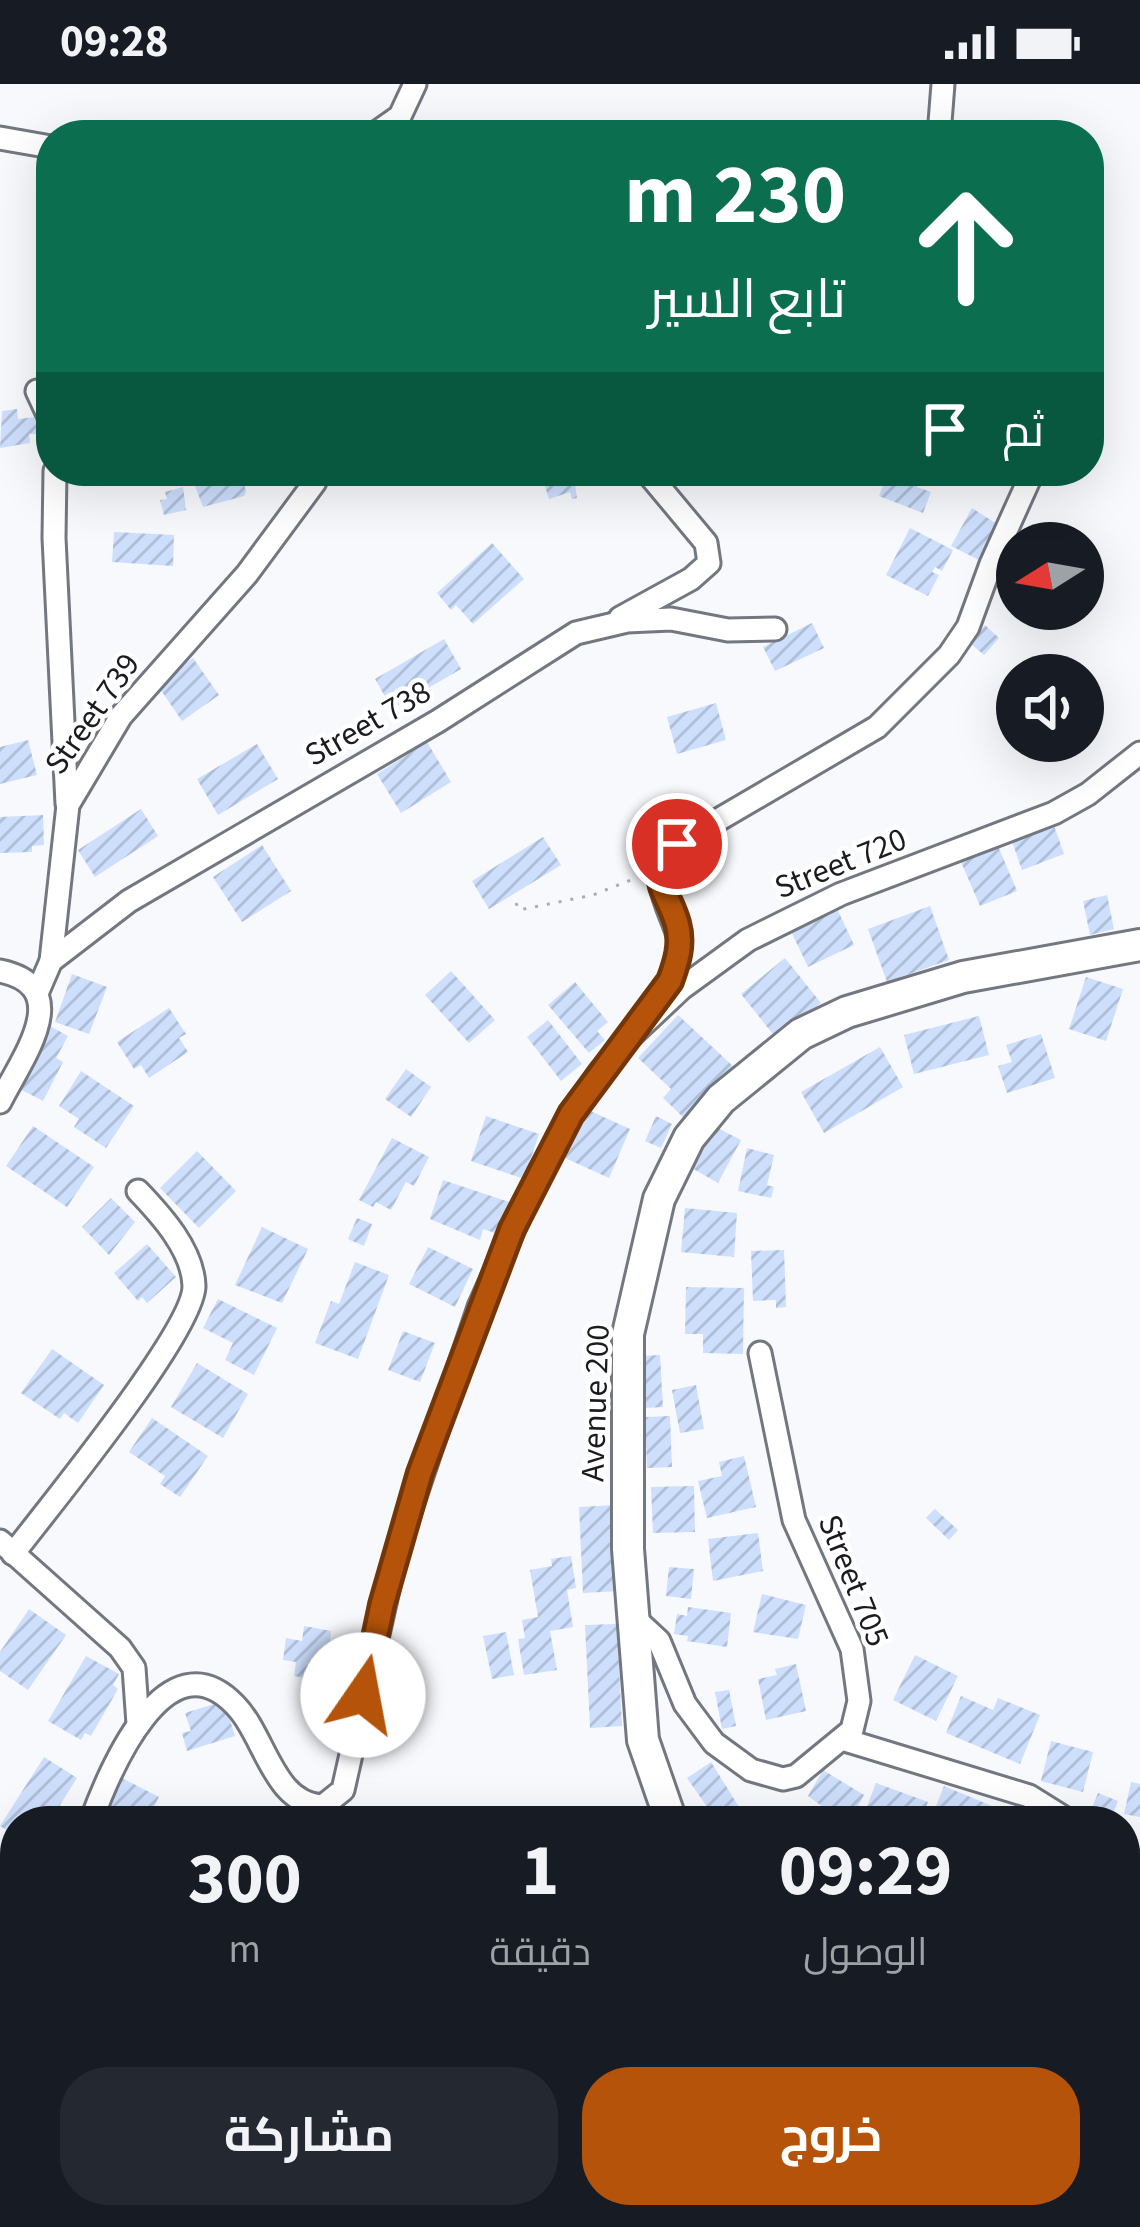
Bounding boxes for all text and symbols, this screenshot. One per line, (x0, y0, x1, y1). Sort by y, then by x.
text: 09:28 (60, 10, 169, 74)
text: 230 m (624, 136, 846, 256)
icon: ahead (888, 168, 1044, 324)
text: تابع السير (648, 262, 846, 339)
icon: arrive (912, 396, 978, 462)
text: ثم (1002, 400, 1044, 464)
north arrow (996, 522, 1104, 630)
map controls (996, 522, 1104, 762)
street label: Street 739 (33, 644, 151, 784)
button: sound (996, 654, 1104, 762)
street label: Street 738 (296, 668, 439, 778)
pin (626, 793, 728, 895)
icon: arrive (644, 811, 710, 877)
street label: Street 720 (768, 816, 914, 911)
street label: Avenue 200 (569, 1324, 622, 1483)
street label: Street 705 (806, 1508, 901, 1654)
position arrow (300, 1632, 426, 1758)
text: 1 (521, 1820, 559, 1923)
text: 09:29 (779, 1820, 952, 1923)
text: 300 (188, 1828, 302, 1931)
text: m (229, 1922, 261, 1978)
text: دقيقة (489, 1925, 591, 1981)
text: الوصول (803, 1925, 928, 1981)
button: مشاركة (60, 2067, 558, 2205)
button: خروج (582, 2067, 1080, 2205)

